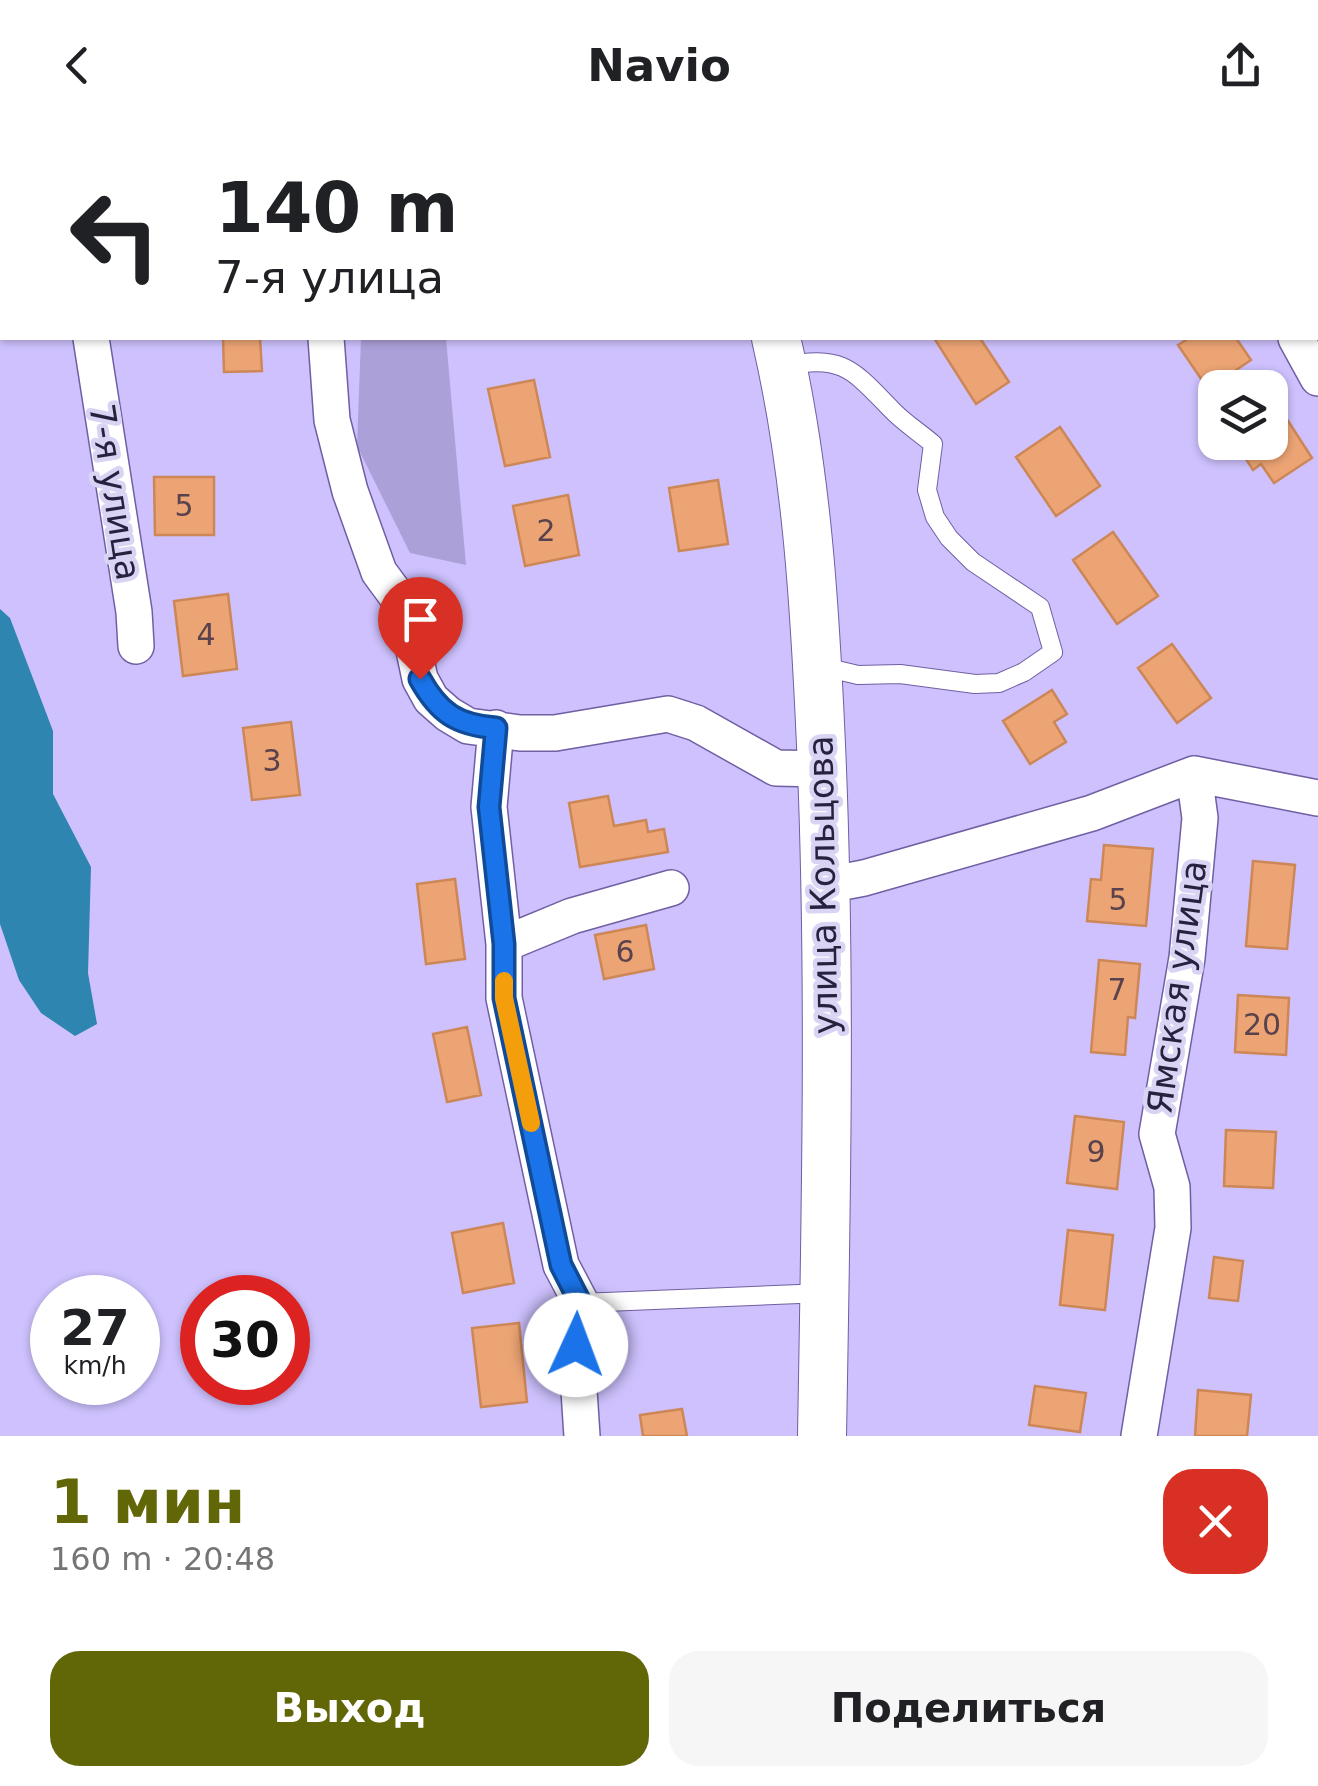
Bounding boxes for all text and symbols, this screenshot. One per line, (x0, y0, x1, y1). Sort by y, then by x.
icon: back (50, 38, 105, 93)
icon: share (1213, 38, 1268, 93)
text: Navio (587, 39, 731, 92)
text: 140 m (215, 167, 458, 249)
icon: left (50, 170, 180, 300)
text: 7-я улица (215, 251, 444, 304)
map controls (1198, 370, 1288, 460)
button: layers (1198, 370, 1288, 460)
street label: 7-я улица (81, 401, 149, 583)
house number: 5 (174, 488, 194, 523)
house number: 2 (536, 513, 556, 548)
pin (378, 577, 463, 680)
icon: arrive (393, 592, 448, 647)
house number: 4 (196, 617, 216, 652)
street label: улица Кольцова (800, 735, 846, 1035)
house number: 3 (262, 743, 282, 778)
street label: Ямская улица (1139, 858, 1215, 1116)
house number: 5 (1108, 882, 1128, 917)
house number: 6 (615, 934, 635, 969)
house number: 7 (1107, 972, 1127, 1007)
house number: 20 (1243, 1007, 1281, 1042)
house number: 9 (1086, 1134, 1106, 1169)
speed limit sign: 30 (180, 1275, 310, 1405)
position arrow (524, 1293, 628, 1397)
text: 27 (60, 1299, 130, 1357)
text: km/h (63, 1351, 127, 1380)
text: 1 мин (50, 1467, 245, 1537)
button: close (1163, 1469, 1268, 1574)
text: 160 m · 20:48 (50, 1540, 275, 1578)
button: Выход (50, 1651, 649, 1766)
button: Поделиться (669, 1651, 1268, 1766)

